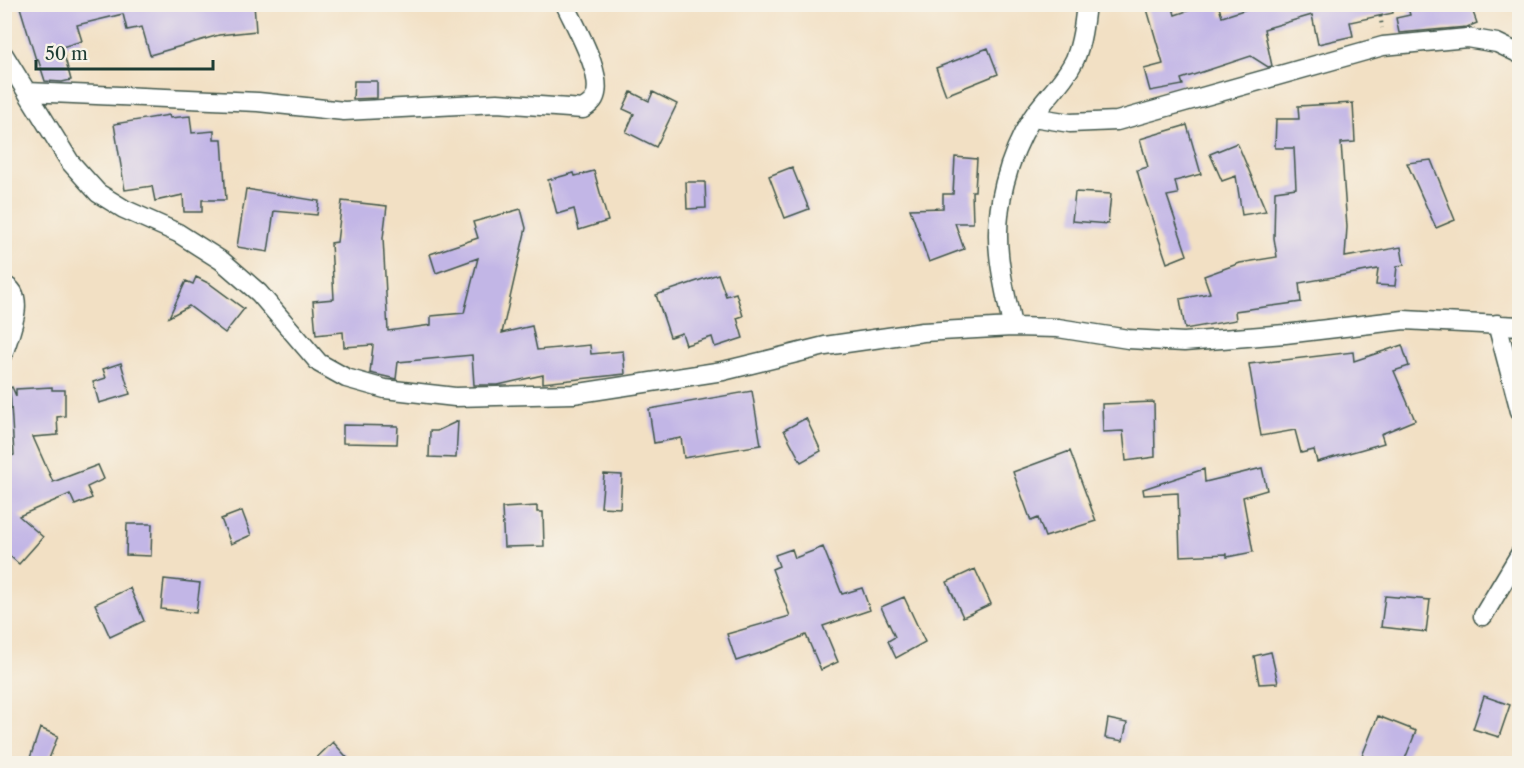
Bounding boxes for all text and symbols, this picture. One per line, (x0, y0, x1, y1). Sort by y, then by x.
scale bar (36, 33, 213, 71)
text: 50 m (45, 43, 88, 65)

